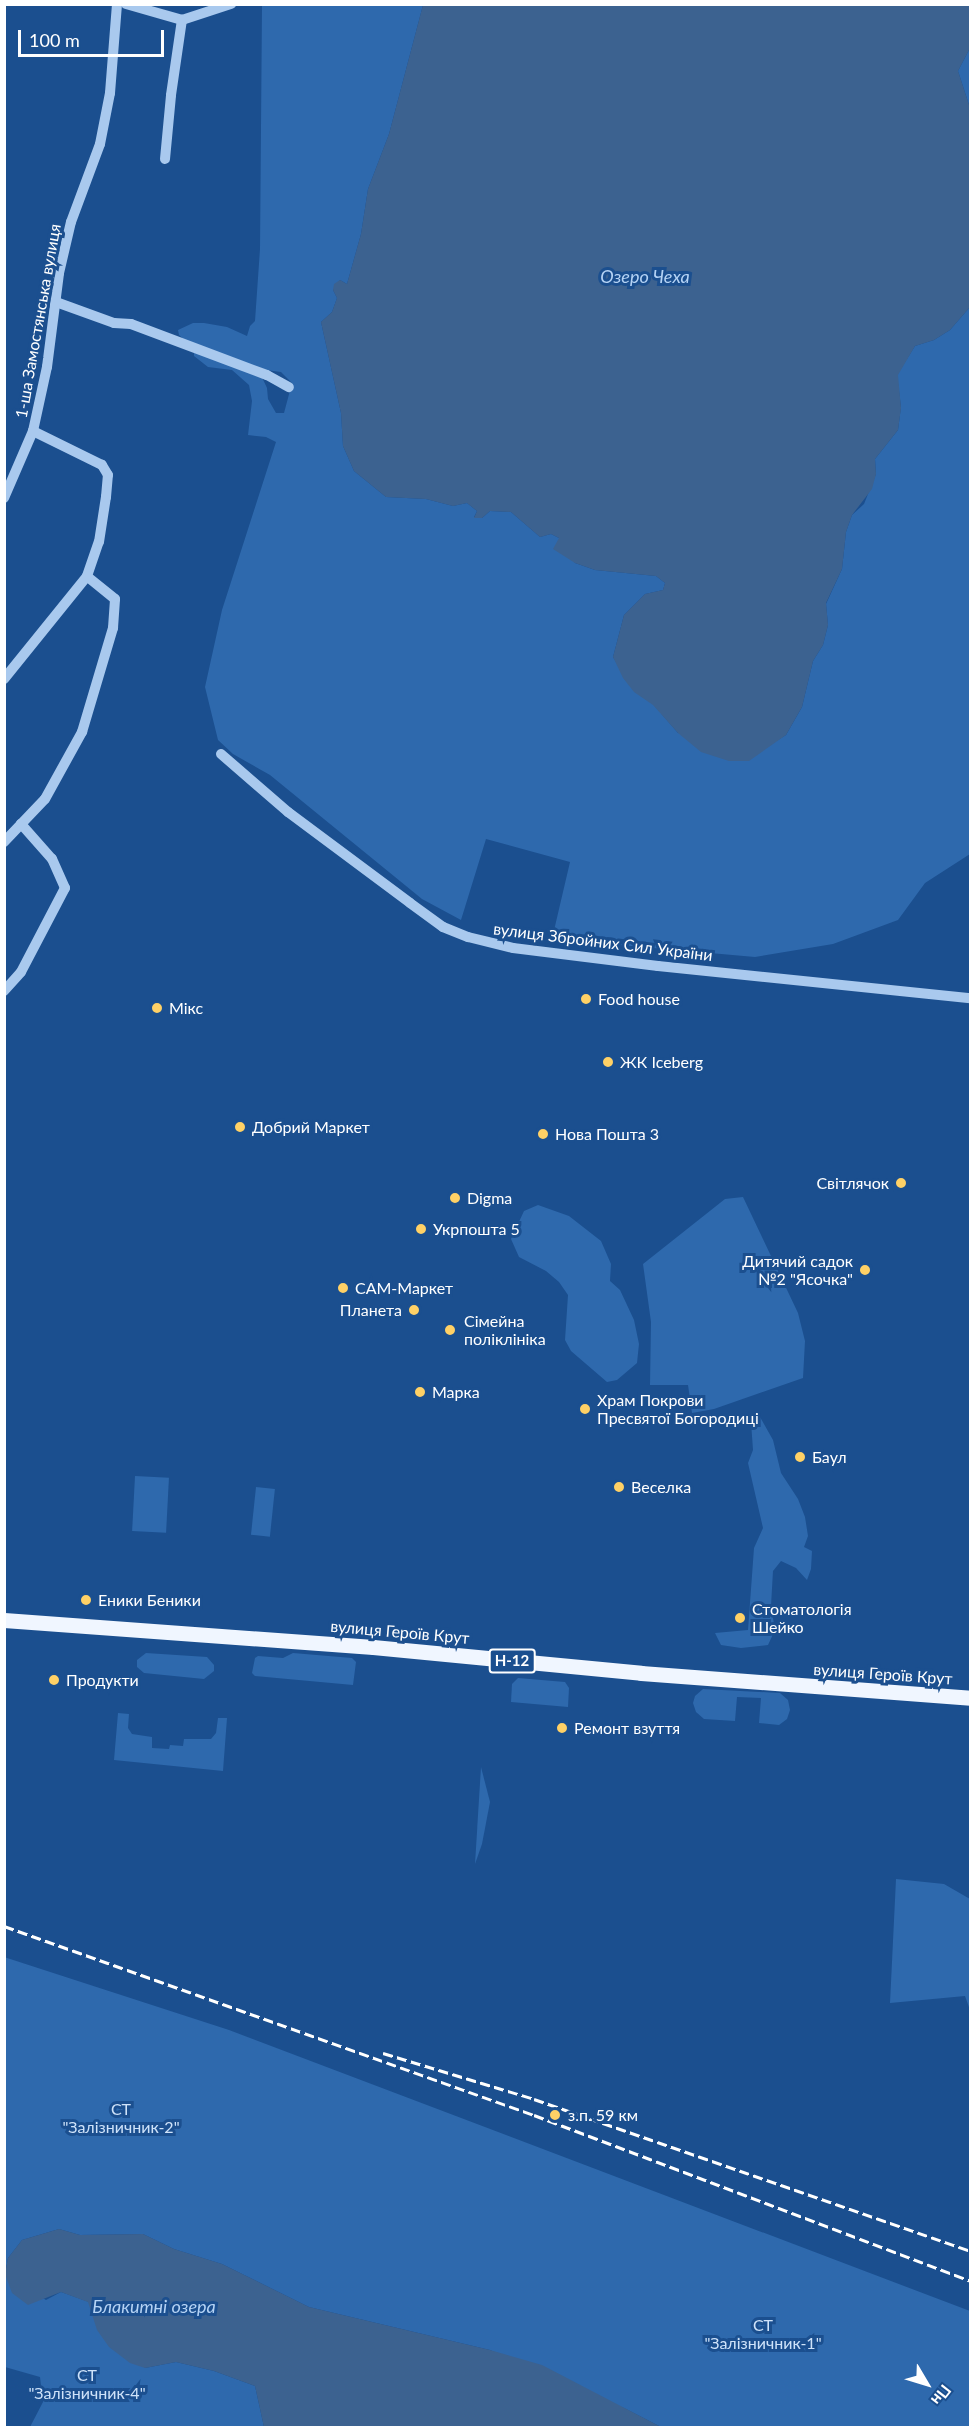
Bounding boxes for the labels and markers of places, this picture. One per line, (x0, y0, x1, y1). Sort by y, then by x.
place label: Food house (598, 989, 680, 1009)
marker: Food house (579, 992, 593, 1006)
place label: Мікс (169, 998, 203, 1018)
marker: Мікс (150, 1001, 164, 1015)
place label: ЖК Iceberg (620, 1052, 703, 1072)
marker: ЖК Iceberg (601, 1055, 615, 1069)
place label: Добрий Маркет (252, 1117, 370, 1137)
marker: Добрий Маркет (233, 1120, 247, 1134)
place label: Нова Пошта 3 (555, 1124, 659, 1144)
marker: Нова Пошта 3 (536, 1127, 550, 1141)
place label: Світлячок (816, 1173, 889, 1193)
marker: Світлячок (894, 1176, 908, 1190)
place label: Digma (467, 1188, 512, 1208)
marker: Digma (448, 1191, 462, 1205)
place label: Укрпошта 5 (433, 1219, 520, 1239)
marker: Укрпошта 5 (414, 1222, 428, 1236)
place label: Дитячий садок №2 "Ясочка" (742, 1251, 853, 1289)
marker: Дитячий садок №2 "Ясочка" (858, 1263, 872, 1277)
place label: САМ-Маркет (355, 1278, 453, 1298)
marker: САМ-Маркет (336, 1281, 350, 1295)
place label: Планета (340, 1300, 402, 1320)
marker: Планета (407, 1303, 421, 1317)
place label: Сімейна поліклініка (464, 1311, 546, 1349)
marker: Сімейна поліклініка (441, 1321, 459, 1339)
place label: Марка (432, 1382, 480, 1402)
marker: Марка (413, 1385, 427, 1399)
place label: Храм Покрови Пресвятої Богородиці (597, 1390, 759, 1428)
marker: Храм Покрови Пресвятої Богородиці (578, 1402, 592, 1416)
place label: Баул (812, 1447, 847, 1467)
marker: Баул (793, 1450, 807, 1464)
place label: Веселка (631, 1477, 691, 1497)
marker: Веселка (612, 1480, 626, 1494)
place label: Еники Беники (98, 1590, 201, 1610)
marker: Еники Беники (79, 1593, 93, 1607)
place label: Стоматологія Шейко (752, 1599, 852, 1637)
marker: Стоматологія Шейко (733, 1611, 747, 1625)
place label: Продукти (66, 1670, 139, 1690)
marker: Продукти (47, 1673, 61, 1687)
place label: Ремонт взуття (574, 1718, 680, 1738)
marker: Ремонт взуття (555, 1721, 569, 1735)
place label: з.п. 59 км (568, 2105, 638, 2125)
marker: з.п. 59 км (546, 2106, 564, 2124)

